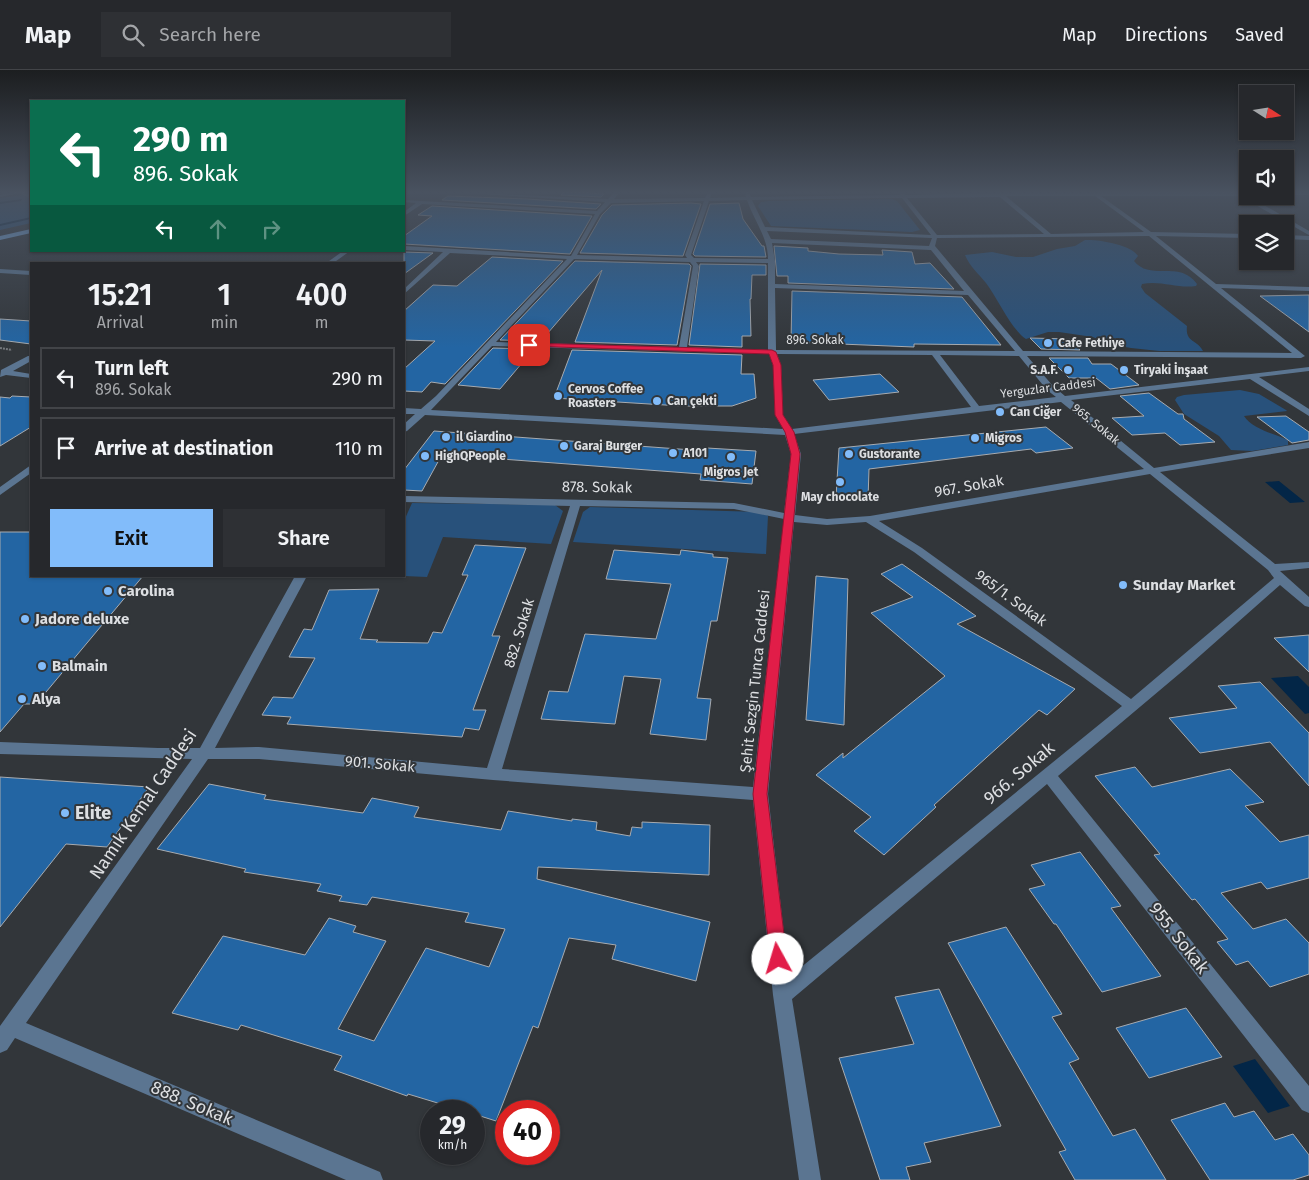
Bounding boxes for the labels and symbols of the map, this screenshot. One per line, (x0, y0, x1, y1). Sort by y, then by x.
north arrow (1239, 85, 1294, 140)
pin (508, 324, 550, 366)
street label: 896. Sokak (786, 333, 845, 347)
place label: Cafe Fethiye (1058, 336, 1125, 350)
marker: Cafe Fethiye (1042, 337, 1054, 349)
place label: Tiryaki İnşaat (1134, 362, 1208, 378)
place label: S.A.F. (1030, 363, 1058, 377)
marker: S.A.F. (1062, 364, 1074, 376)
marker: Tiryaki İnşaat (1118, 364, 1130, 376)
street label: Yerguzlar Caddesi (999, 375, 1097, 401)
place label: Cervos Coffee Roasters (568, 382, 644, 410)
marker: Cervos Coffee Roasters (552, 390, 564, 402)
place label: Can çekti (667, 394, 717, 409)
marker: Can çekti (651, 395, 663, 407)
street label: 965. Sokak (1069, 401, 1123, 448)
place label: Can Ciğer (1010, 405, 1061, 419)
marker: Can Ciğer (994, 406, 1006, 418)
place label: il Giardino (456, 430, 512, 444)
marker: il Giardino (440, 431, 452, 443)
place label: Migros (985, 431, 1022, 445)
marker: Migros (969, 432, 981, 444)
place label: Garaj Burger (574, 439, 642, 453)
marker: Garaj Burger (558, 440, 570, 452)
place label: A101 (682, 446, 707, 460)
marker: A101 (667, 447, 679, 459)
place label: Gustorante (859, 447, 920, 461)
marker: Gustorante (843, 448, 855, 460)
place label: HighQPeople (435, 449, 506, 463)
marker: HighQPeople (419, 450, 431, 462)
marker: Migros Jet (725, 451, 737, 463)
place label: Migros Jet (704, 465, 759, 479)
street label: 967. Sokak (933, 471, 1005, 501)
marker: May chocolate (834, 476, 846, 488)
street label: 878. Sokak (562, 477, 633, 497)
place label: May chocolate (801, 490, 879, 504)
street label: 965/1. Sokak (972, 566, 1051, 630)
place label: Sunday Market (1133, 576, 1236, 594)
marker: Sunday Market (1117, 579, 1129, 591)
place label: Carolina (118, 582, 175, 600)
marker: Carolina (102, 585, 114, 597)
street label: Şehit Sezgin Tunca Caddesi (736, 589, 774, 773)
street label: 882. Sokak (500, 596, 538, 670)
place label: Jadore deluxe (34, 610, 129, 628)
marker: Jadore deluxe (19, 613, 31, 625)
place label: Balmain (52, 657, 108, 675)
marker: Balmain (36, 660, 48, 672)
place label: Alya (31, 690, 61, 708)
marker: Alya (16, 693, 28, 705)
street label: Namık Kemal Caddesi (85, 725, 201, 883)
street label: 966. Sokak (979, 736, 1060, 809)
street label: 901. Sokak (344, 752, 416, 776)
place label: Elite (75, 802, 111, 824)
marker: Elite (59, 807, 71, 819)
street label: 955. Sokak (1144, 898, 1214, 979)
position arrow (751, 932, 803, 984)
street label: 888. Sokak (148, 1076, 237, 1130)
speed limit sign: 40 (495, 1100, 560, 1165)

